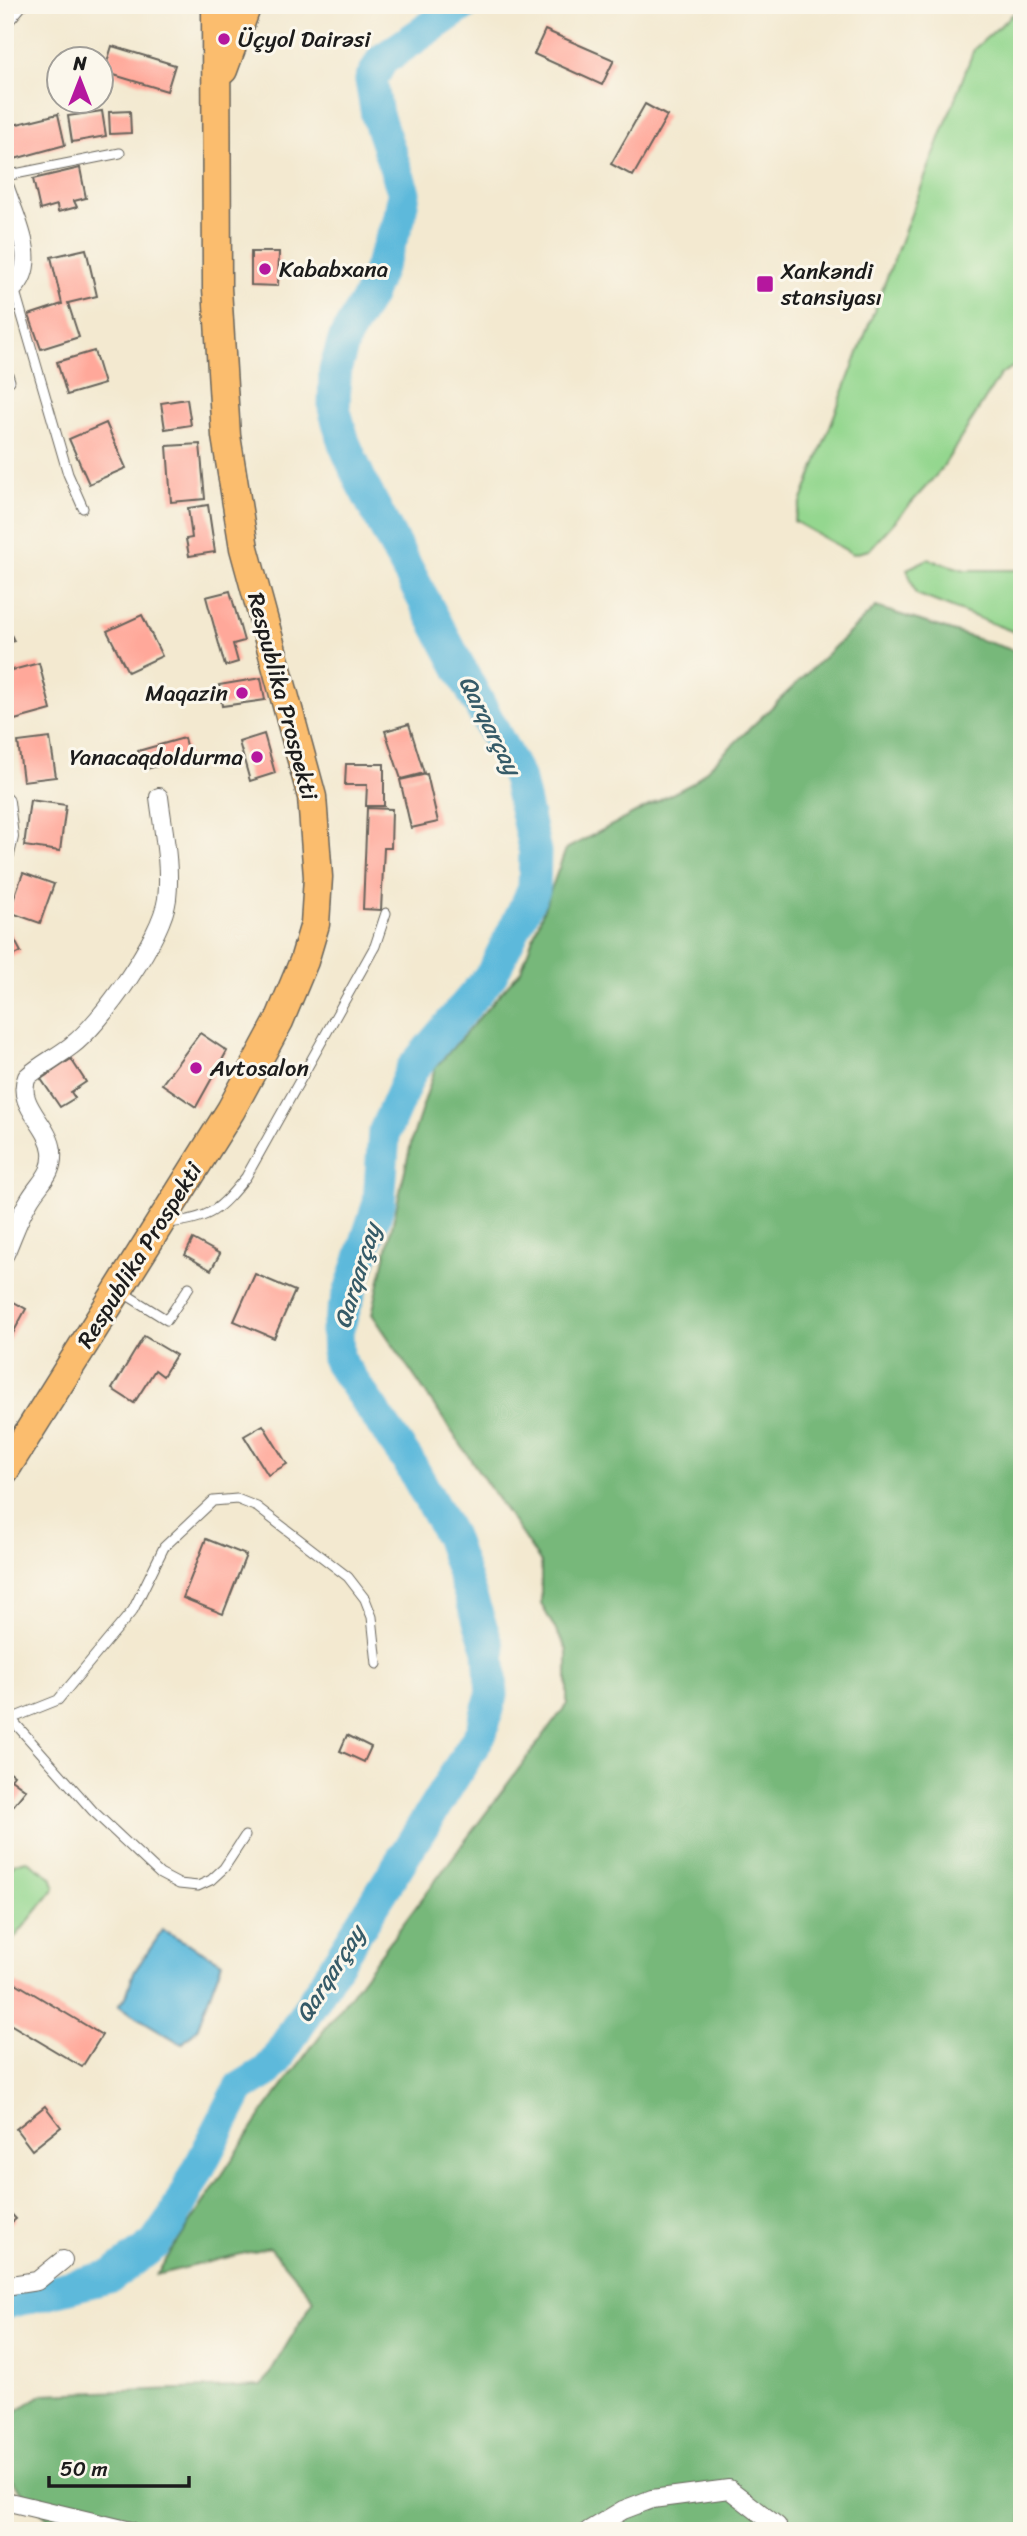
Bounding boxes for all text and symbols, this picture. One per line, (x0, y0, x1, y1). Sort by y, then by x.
place label: Üçyol Dairəsi (238, 19, 371, 60)
marker: Üçyol Dairəsi (216, 31, 232, 47)
north arrow (46, 46, 116, 116)
text: N (72, 47, 87, 80)
place label: Kababxana (279, 249, 388, 290)
place label: Xankəndi stansiyası (780, 251, 882, 318)
marker: Kababxana (257, 261, 273, 277)
marker: Xankəndi stansiyası (755, 274, 775, 294)
street label: Respublika Prospekti (235, 588, 330, 805)
water label: Qarqarçay (447, 668, 535, 786)
place label: Maqazin (145, 673, 229, 714)
marker: Maqazin (234, 685, 250, 701)
place label: Yanacaqdoldurma (70, 737, 243, 778)
marker: Yanacaqdoldurma (249, 749, 265, 765)
place label: Avtosalon (209, 1048, 309, 1089)
marker: Avtosalon (188, 1060, 204, 1076)
street label: Respublika Prospekti (66, 1153, 214, 1357)
water label: Qarqarçay (321, 1215, 394, 1334)
water label: Qarqarçay (284, 1914, 378, 2031)
scale bar (49, 2445, 189, 2489)
text: 50 m (60, 2450, 108, 2488)

